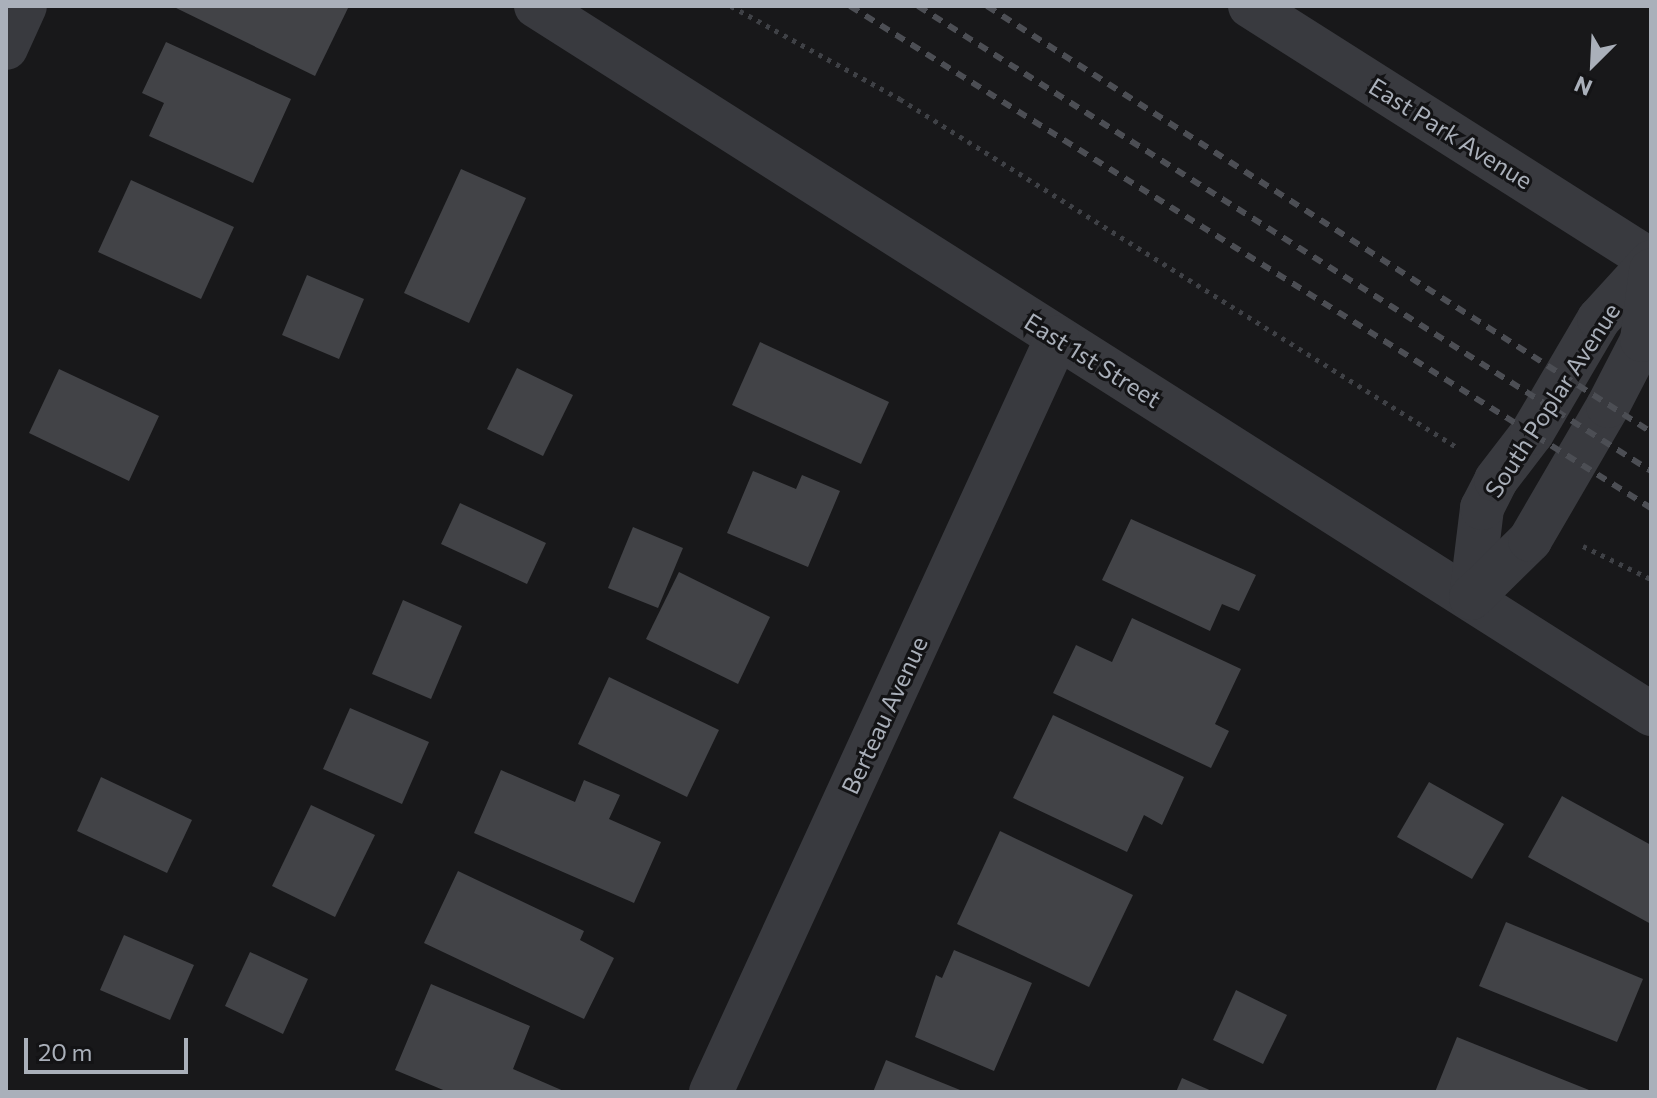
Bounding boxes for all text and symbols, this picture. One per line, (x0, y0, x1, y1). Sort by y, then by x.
north arrow (1553, 24, 1633, 104)
street label: East Park Avenue (1364, 71, 1538, 195)
text: N (1570, 71, 1596, 102)
street label: South Poplar Avenue (1478, 297, 1626, 503)
street label: East 1st Street (1019, 307, 1167, 413)
street label: Berteau Avenue (835, 632, 933, 798)
scale bar (28, 1022, 192, 1072)
text: 20 m (38, 1037, 92, 1066)

